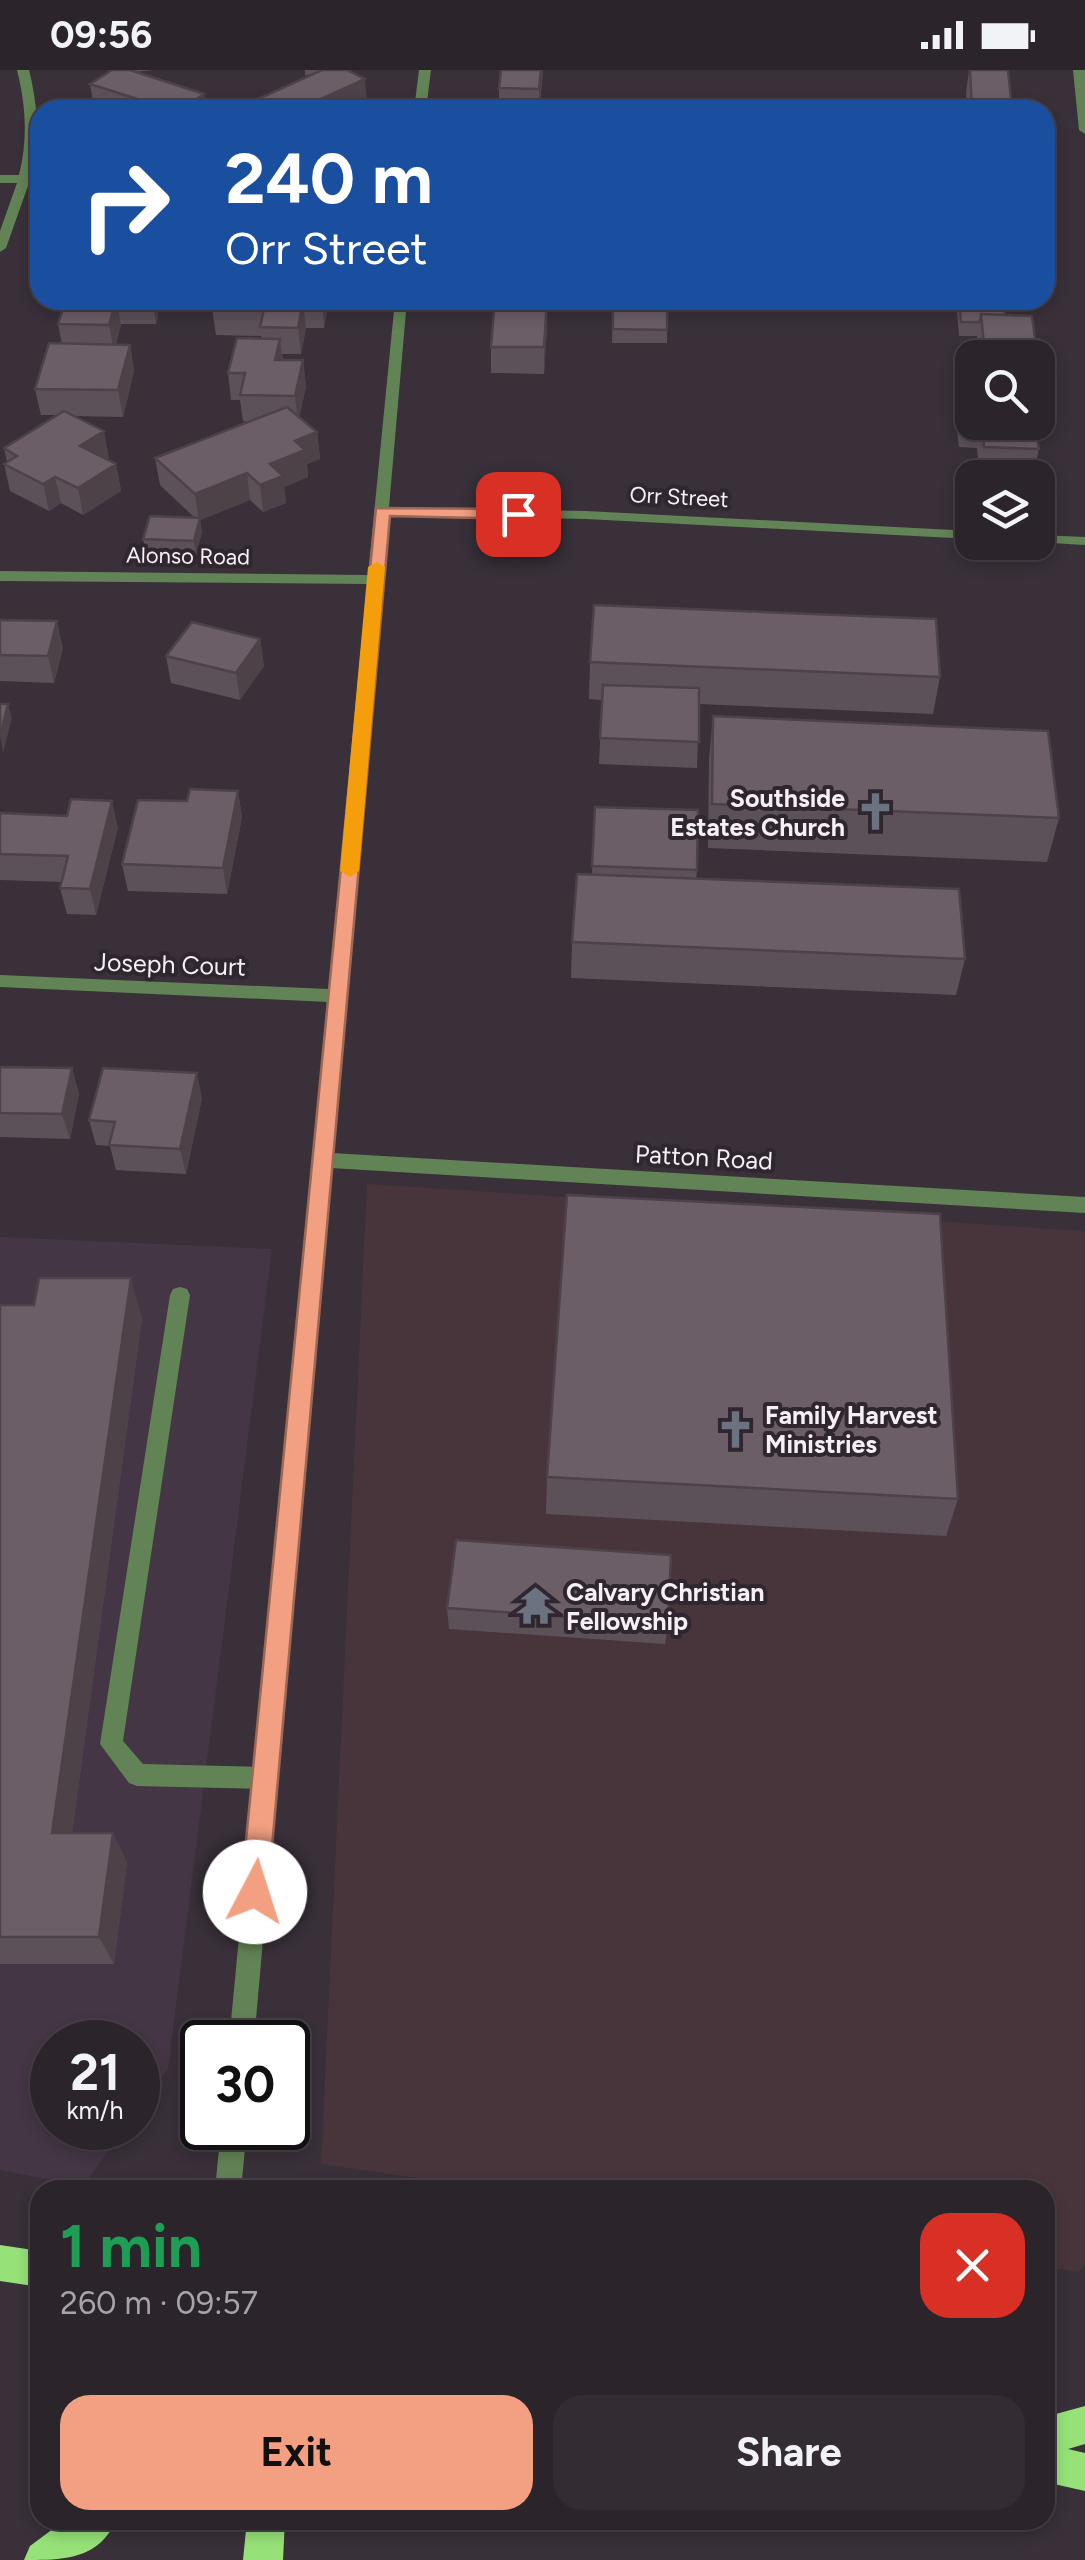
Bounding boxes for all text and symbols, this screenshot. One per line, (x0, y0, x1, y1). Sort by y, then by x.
text: 09:56 (50, 12, 152, 58)
text: 240 m (225, 136, 433, 221)
icon: right (60, 140, 190, 270)
text: Orr Street (225, 221, 427, 275)
map controls (955, 340, 1055, 560)
button: search (955, 340, 1055, 440)
button: layers (955, 460, 1055, 560)
pin (476, 472, 561, 557)
street label: Orr Street (629, 481, 729, 513)
icon: arrive (491, 487, 546, 542)
street label: Alonso Road (126, 541, 250, 571)
place label: Southside Estates Church (670, 783, 845, 842)
church icon: Southside Estates Church (854, 791, 896, 833)
street label: Joseph Court (94, 946, 246, 982)
street label: Patton Road (634, 1138, 774, 1176)
place label: Family Harvest Ministries (765, 1400, 937, 1459)
church icon: Family Harvest Ministries (714, 1408, 756, 1450)
place label: Calvary Christian Fellowship (566, 1577, 764, 1636)
temple icon: Calvary Christian Fellowship (515, 1585, 557, 1627)
position arrow (203, 1840, 307, 1944)
speed limit sign: 30 (180, 2020, 310, 2150)
text: 21 (70, 2042, 120, 2103)
text: km/h (66, 2095, 124, 2125)
text: 1 min (60, 2210, 202, 2282)
button: close (920, 2213, 1025, 2318)
text: 260 m · 09:57 (60, 2284, 258, 2322)
button: Exit (60, 2395, 533, 2510)
button: Share (553, 2395, 1025, 2510)

